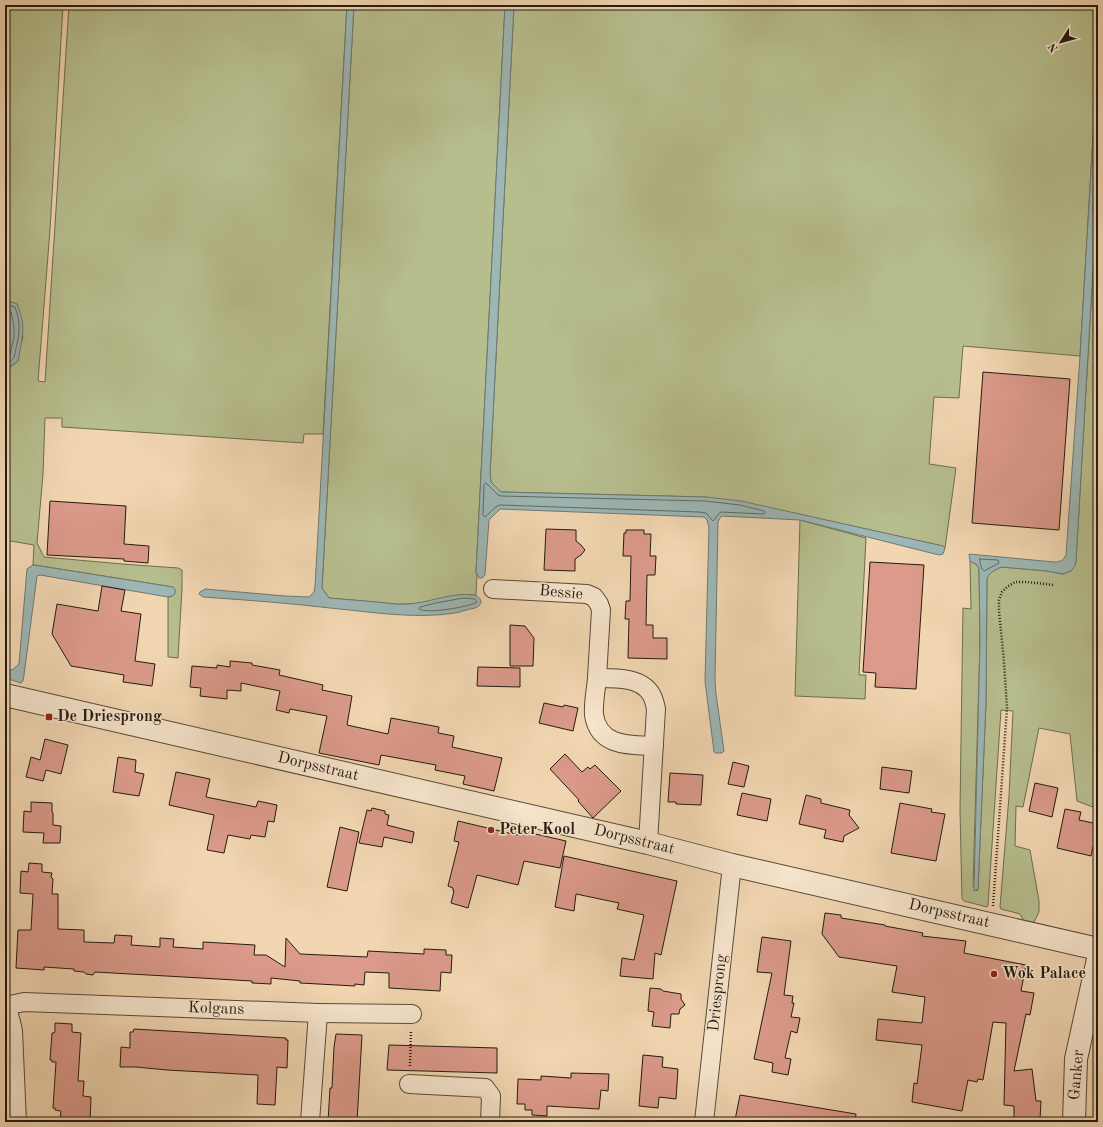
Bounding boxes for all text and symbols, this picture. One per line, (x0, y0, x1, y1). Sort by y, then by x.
north arrow (1041, 22, 1081, 62)
text: N (1047, 40, 1061, 54)
street label: Bessie (538, 583, 584, 603)
place label: De Driesprong (57, 709, 162, 725)
marker: De Driesprong (44, 712, 54, 722)
street label: Dorpsstraat (276, 750, 360, 784)
place label: Peter Kool (499, 822, 575, 838)
street label: Dorpsstraat (592, 822, 676, 858)
marker: Peter Kool (486, 825, 496, 835)
street label: Dorpsstraat (907, 897, 991, 931)
street label: Driesprong (706, 953, 730, 1032)
place label: Wok Palace (1002, 966, 1086, 982)
marker: Wok Palace (989, 969, 999, 979)
street label: Kolgans (187, 1000, 245, 1018)
street label: Ganker (1067, 1049, 1087, 1101)

